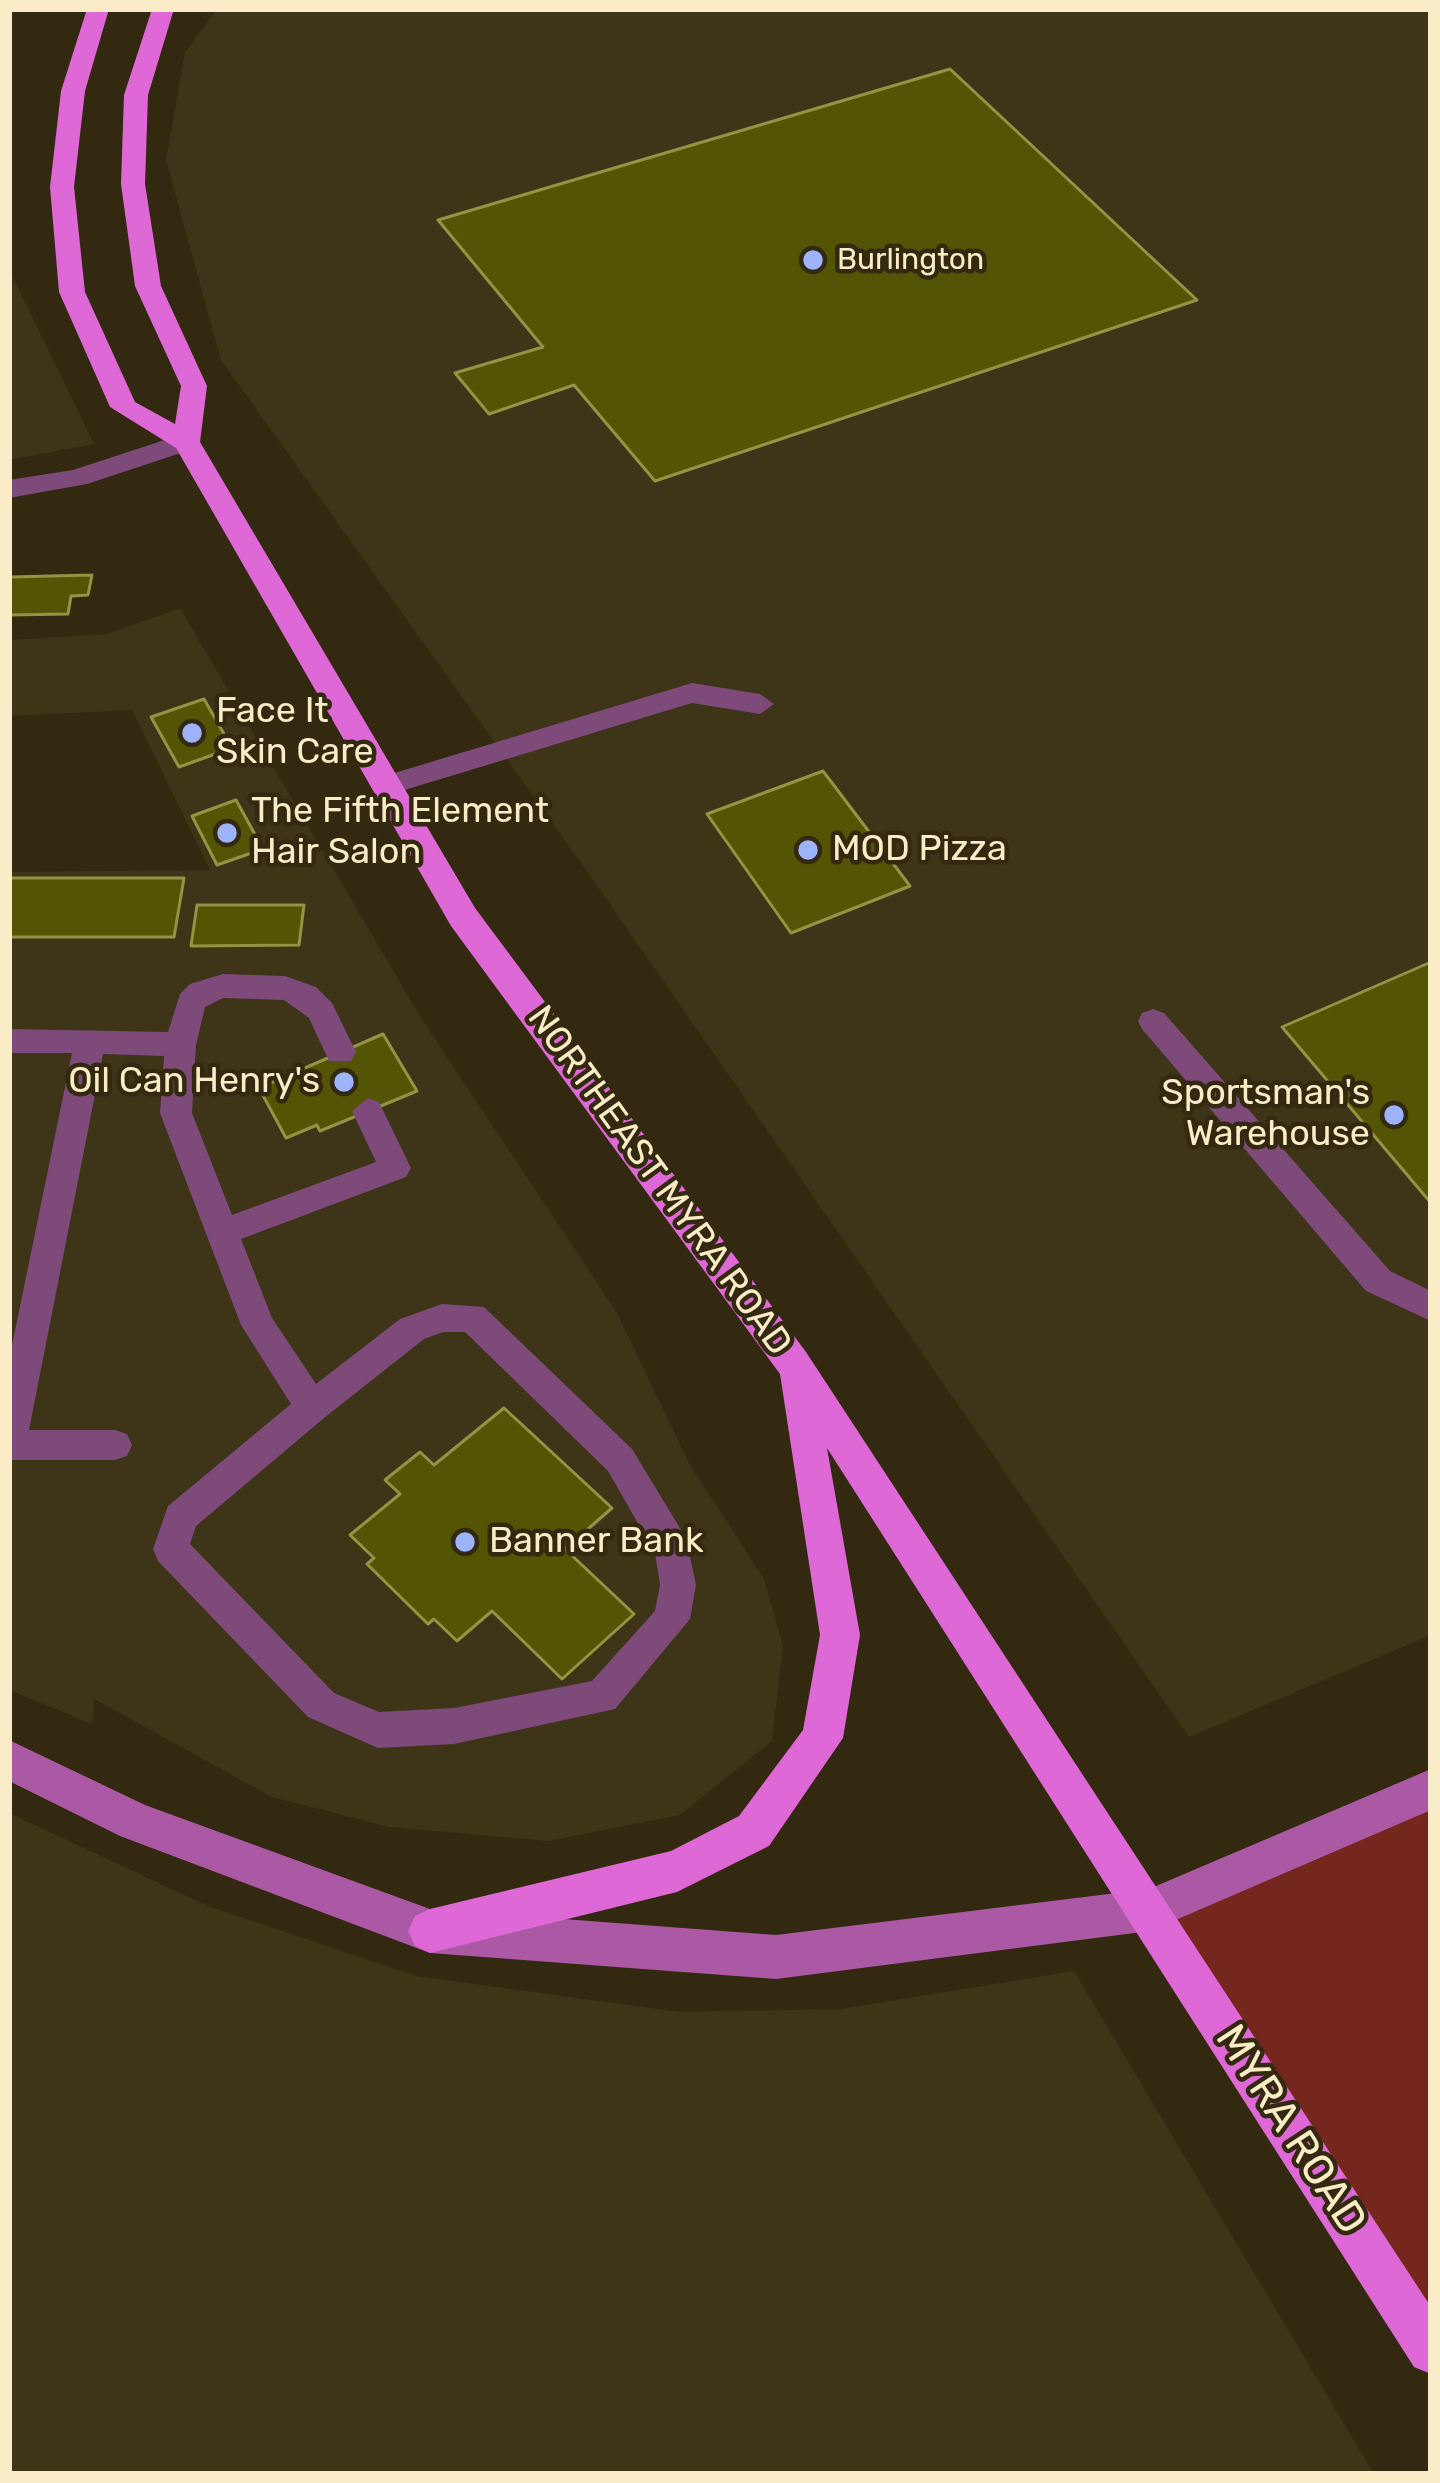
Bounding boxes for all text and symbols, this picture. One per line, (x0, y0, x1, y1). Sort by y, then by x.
place label: Burlington (837, 242, 984, 278)
marker: Burlington (800, 247, 826, 273)
place label: Face It Skin Care (216, 690, 374, 775)
marker: Face It Skin Care (179, 720, 205, 746)
place label: The Fifth Element Hair Salon (251, 790, 549, 875)
marker: The Fifth Element Hair Salon (214, 820, 240, 846)
place label: MOD Pizza (832, 828, 1007, 872)
marker: MOD Pizza (795, 837, 821, 863)
street label: NORTHEAST MYRA ROAD (518, 998, 800, 1364)
place label: Oil Can Henry's (68, 1060, 320, 1104)
marker: Oil Can Henry's (331, 1069, 357, 1095)
place label: Sportsman's Warehouse (1161, 1072, 1370, 1157)
marker: Sportsman's Warehouse (1381, 1102, 1407, 1128)
place label: Banner Bank (489, 1520, 704, 1564)
marker: Banner Bank (452, 1529, 478, 1555)
street label: MYRA ROAD (1204, 2016, 1376, 2244)

